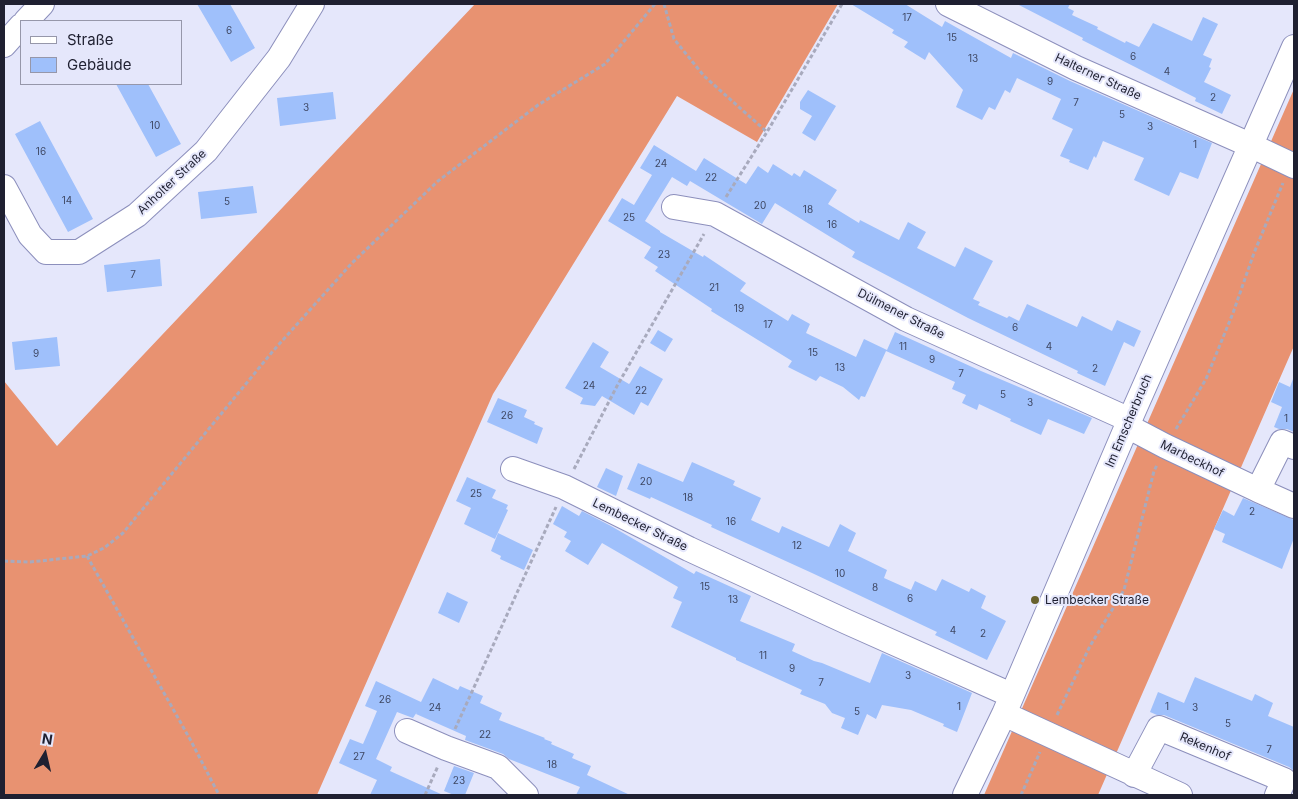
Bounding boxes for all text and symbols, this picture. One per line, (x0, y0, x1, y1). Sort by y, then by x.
house number: 17 (902, 12, 912, 24)
legend (20, 20, 182, 85)
house number: 6 (226, 25, 232, 37)
text: Straße (67, 30, 114, 49)
house number: 15 (947, 32, 957, 44)
street label: Halterner Straße (1053, 51, 1143, 103)
house number: 6 (1130, 51, 1136, 63)
house number: 13 (968, 53, 978, 65)
text: Gebäude (67, 55, 132, 74)
house number: 4 (1164, 66, 1170, 78)
house number: 9 (1047, 76, 1053, 88)
house number: 2 (1210, 92, 1216, 104)
house number: 7 (1073, 97, 1079, 109)
house number: 3 (303, 102, 309, 114)
house number: 5 (1119, 109, 1125, 121)
house number: 10 (150, 120, 160, 132)
house number: 3 (1147, 121, 1153, 133)
house number: 1 (1193, 139, 1197, 151)
house number: 16 (36, 146, 46, 158)
street label: Anholter Straße (135, 146, 209, 218)
house number: 24 (655, 158, 667, 170)
house number: 22 (705, 172, 717, 184)
house number: 14 (62, 195, 72, 207)
house number: 5 (224, 196, 230, 208)
house number: 20 (754, 200, 766, 212)
house number: 18 (803, 204, 813, 216)
house number: 25 (623, 212, 635, 224)
house number: 16 (827, 219, 837, 231)
house number: 23 (658, 249, 670, 261)
house number: 7 (130, 269, 136, 281)
house number: 21 (709, 282, 719, 294)
street label: Dülmener Straße (855, 286, 947, 342)
house number: 19 (734, 303, 744, 315)
house number: 17 (763, 319, 773, 331)
house number: 6 (1012, 322, 1018, 334)
house number: 11 (899, 341, 907, 353)
house number: 4 (1046, 341, 1052, 353)
house number: 15 (808, 347, 818, 359)
house number: 9 (33, 348, 39, 360)
house number: 9 (929, 354, 935, 366)
house number: 13 (835, 362, 845, 374)
house number: 2 (1092, 363, 1098, 375)
house number: 7 (958, 368, 964, 380)
street label: Im Emscherbruch (1103, 372, 1155, 470)
house number: 24 (583, 380, 595, 392)
house number: 22 (635, 385, 647, 397)
house number: 5 (1000, 389, 1006, 401)
house number: 3 (1027, 397, 1033, 409)
house number: 26 (501, 410, 513, 422)
house number: 1 (1284, 413, 1288, 425)
street label: Marbeckhof (1158, 437, 1226, 481)
house number: 20 (640, 476, 652, 488)
house number: 25 (470, 488, 482, 500)
house number: 18 (683, 492, 693, 504)
street label: Lembecker Straße (590, 496, 690, 554)
house number: 2 (1249, 506, 1255, 518)
house number: 16 (726, 516, 736, 528)
house number: 12 (792, 540, 802, 552)
house number: 10 (835, 568, 845, 580)
house number: 15 (700, 581, 710, 593)
house number: 8 (872, 582, 878, 594)
house number: 6 (907, 593, 913, 605)
place label: Lembecker Straße (1045, 593, 1149, 607)
house number: 13 (728, 594, 738, 606)
marker: Lembecker Straße (1029, 594, 1041, 606)
house number: 4 (950, 625, 956, 637)
house number: 2 (980, 628, 986, 640)
house number: 11 (759, 650, 767, 662)
house number: 9 (789, 663, 795, 675)
house number: 3 (905, 670, 911, 682)
house number: 7 (818, 677, 824, 689)
house number: 26 (379, 694, 391, 706)
house number: 1 (957, 701, 961, 713)
house number: 1 (1165, 701, 1169, 713)
house number: 24 (429, 702, 441, 714)
house number: 3 (1192, 702, 1198, 714)
house number: 5 (854, 706, 860, 718)
house number: 5 (1225, 718, 1231, 730)
north arrow (20, 729, 70, 779)
text: N (41, 729, 54, 748)
house number: 22 (479, 729, 491, 741)
street label: Rekenhof (1177, 730, 1233, 764)
house number: 7 (1266, 744, 1272, 756)
house number: 27 (353, 751, 365, 763)
house number: 18 (547, 759, 557, 771)
house number: 23 (453, 775, 465, 787)

